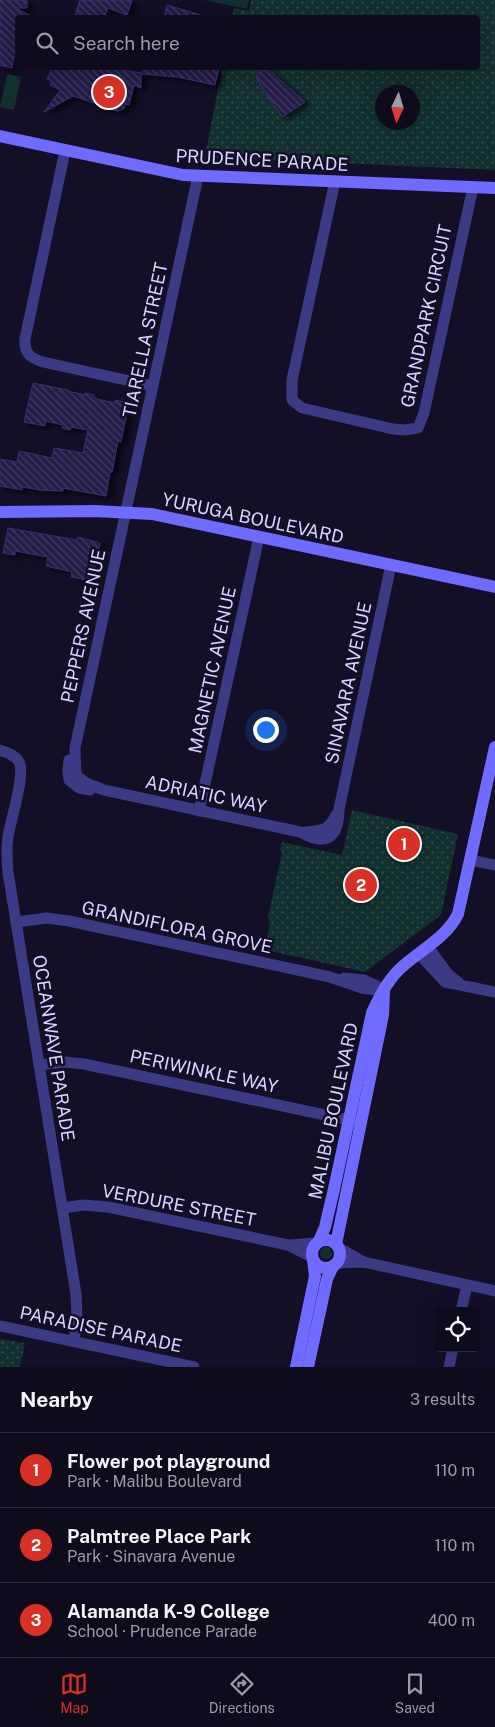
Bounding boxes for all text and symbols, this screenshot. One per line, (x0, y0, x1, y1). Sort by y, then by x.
search box (15, 15, 480, 70)
icon: search (33, 29, 61, 57)
text: Search here (73, 32, 180, 54)
pin: 3 (93, 73, 125, 111)
north arrow (375, 85, 420, 130)
street label: PRUDENCE PARADE (175, 145, 349, 175)
street label: GRANDPARK CIRCUIT (396, 222, 456, 409)
street label: TIARELLA STREET (118, 260, 172, 420)
street label: YURUGA BOULEVARD (160, 488, 346, 548)
street label: PEPPERS AVENUE (56, 547, 110, 705)
street label: MAGNETIC AVENUE (184, 585, 240, 755)
street label: SINAVARA AVENUE (321, 600, 375, 766)
your location (253, 717, 279, 743)
street label: ADRIATIC WAY (144, 771, 269, 817)
pin: 1 (388, 825, 420, 863)
pin: 2 (345, 866, 377, 904)
street label: GRANDIFLORA GROVE (80, 897, 274, 957)
street label: OCEANWAVE PARADE (29, 953, 79, 1143)
street label: MALIBU BOULEVARD (304, 1021, 362, 1201)
street label: PERIWINKLE WAY (128, 1045, 280, 1097)
street label: VERDURE STREET (100, 1180, 258, 1230)
street label: PARADISE PARADE (18, 1302, 184, 1356)
map controls (435, 1307, 480, 1352)
button: locate (435, 1307, 480, 1352)
text: Nearby (20, 1387, 93, 1412)
text: 3 results (410, 1390, 475, 1409)
text: Flower pot playground (67, 1450, 270, 1472)
text: 1 (33, 1461, 39, 1480)
text: 110 m (434, 1461, 475, 1480)
text: Park · Malibu Boulevard (67, 1472, 242, 1491)
text: Palmtree Place Park (67, 1525, 251, 1547)
text: 2 (31, 1536, 41, 1555)
text: 110 m (434, 1536, 475, 1555)
text: Park · Sinavara Avenue (67, 1547, 235, 1566)
text: Alamanda K-9 College (67, 1600, 270, 1622)
text: 3 (31, 1611, 41, 1630)
text: 400 m (428, 1611, 475, 1630)
text: School · Prudence Parade (67, 1622, 257, 1641)
tab: Map (60, 1670, 89, 1716)
tab: Directions (209, 1670, 275, 1716)
tab: Saved (395, 1670, 435, 1716)

